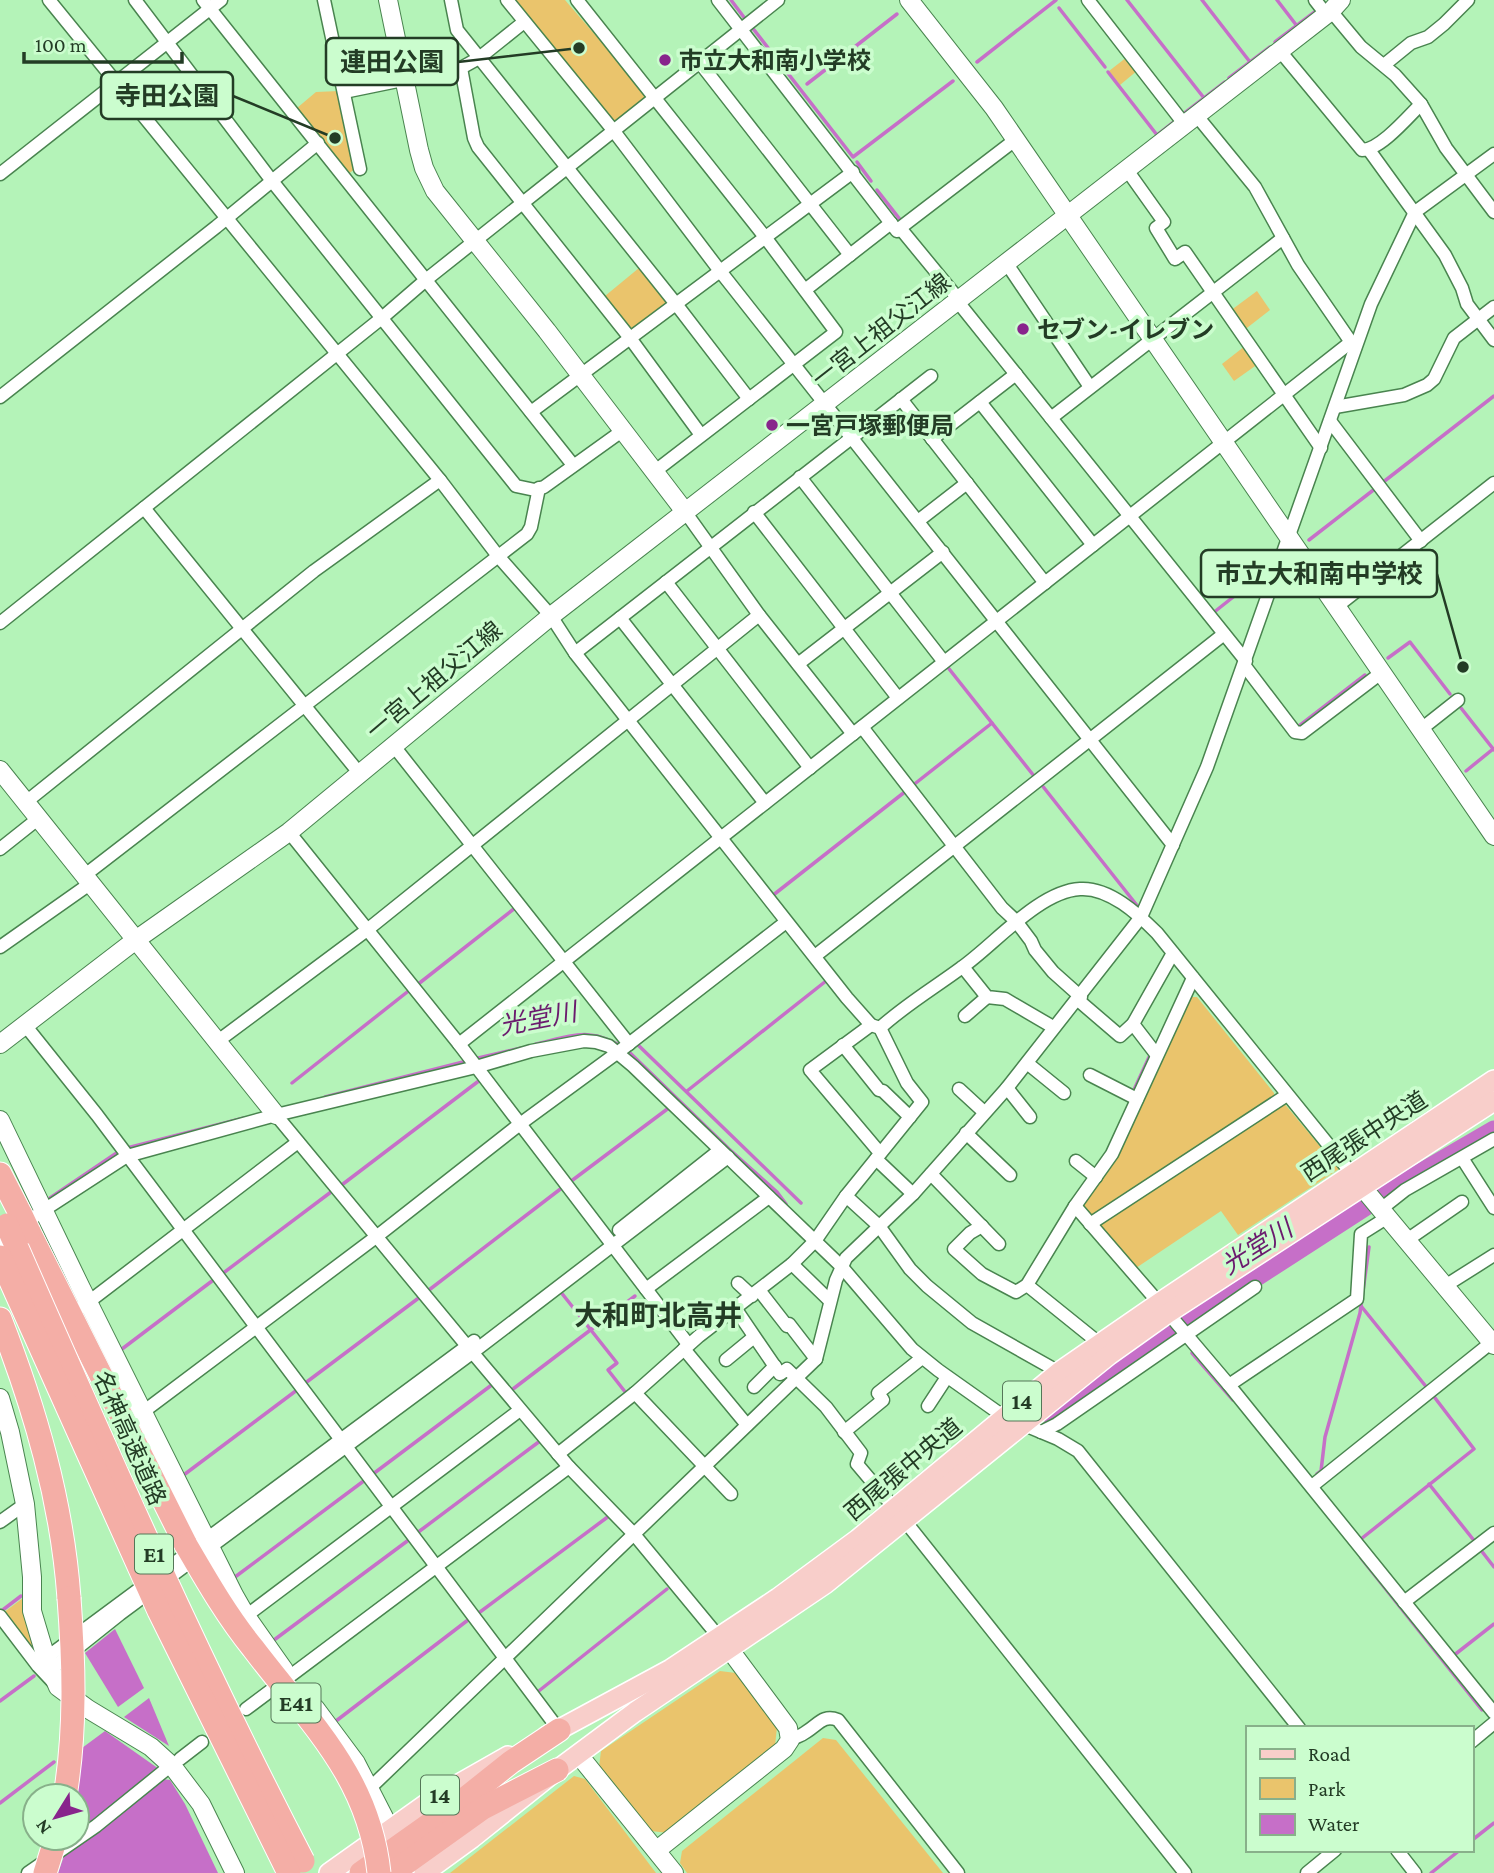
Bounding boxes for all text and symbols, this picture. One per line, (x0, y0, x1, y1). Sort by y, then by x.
scale bar (24, 21, 182, 65)
text: 100 m (35, 33, 87, 57)
callout: 連田公園 (326, 38, 458, 85)
place label: 市立大和南小学校 (679, 47, 871, 74)
text: 連田公園 (340, 48, 444, 77)
marker: 市立大和南小学校 (657, 52, 673, 68)
callout: 寺田公園 (101, 72, 233, 119)
text: 寺田公園 (115, 82, 219, 111)
street label: 一宮上祖父江線 (806, 268, 956, 392)
place label: セブン-イレブン (1037, 316, 1214, 343)
marker: セブン-イレブン (1015, 321, 1031, 337)
place label: 一宮戸塚郵便局 (786, 412, 954, 439)
marker: 一宮戸塚郵便局 (764, 417, 780, 433)
callout: 市立大和南中学校 (1201, 550, 1437, 597)
text: 市立大和南中学校 (1215, 560, 1423, 589)
street label: 一宮上祖父江線 (361, 616, 507, 744)
water label: 光堂川 (497, 997, 582, 1041)
street label: 西尾張中央道 (1296, 1085, 1432, 1187)
water label: 光堂川 (1216, 1212, 1300, 1280)
district label: 大和町北高井 (574, 1300, 742, 1331)
street label: 名神高速道路 (88, 1367, 172, 1509)
road number: 14 (1003, 1382, 1041, 1420)
street label: 西尾張中央道 (839, 1412, 967, 1526)
road number: E1 (135, 1534, 173, 1574)
road number: E41 (272, 1684, 320, 1722)
legend (1246, 1726, 1473, 1852)
text: Road (1308, 1742, 1351, 1766)
road number: 14 (421, 1776, 459, 1814)
text: Park (1308, 1777, 1345, 1801)
north arrow (21, 1782, 91, 1852)
text: Water (1308, 1812, 1360, 1836)
text: N (31, 1815, 55, 1838)

